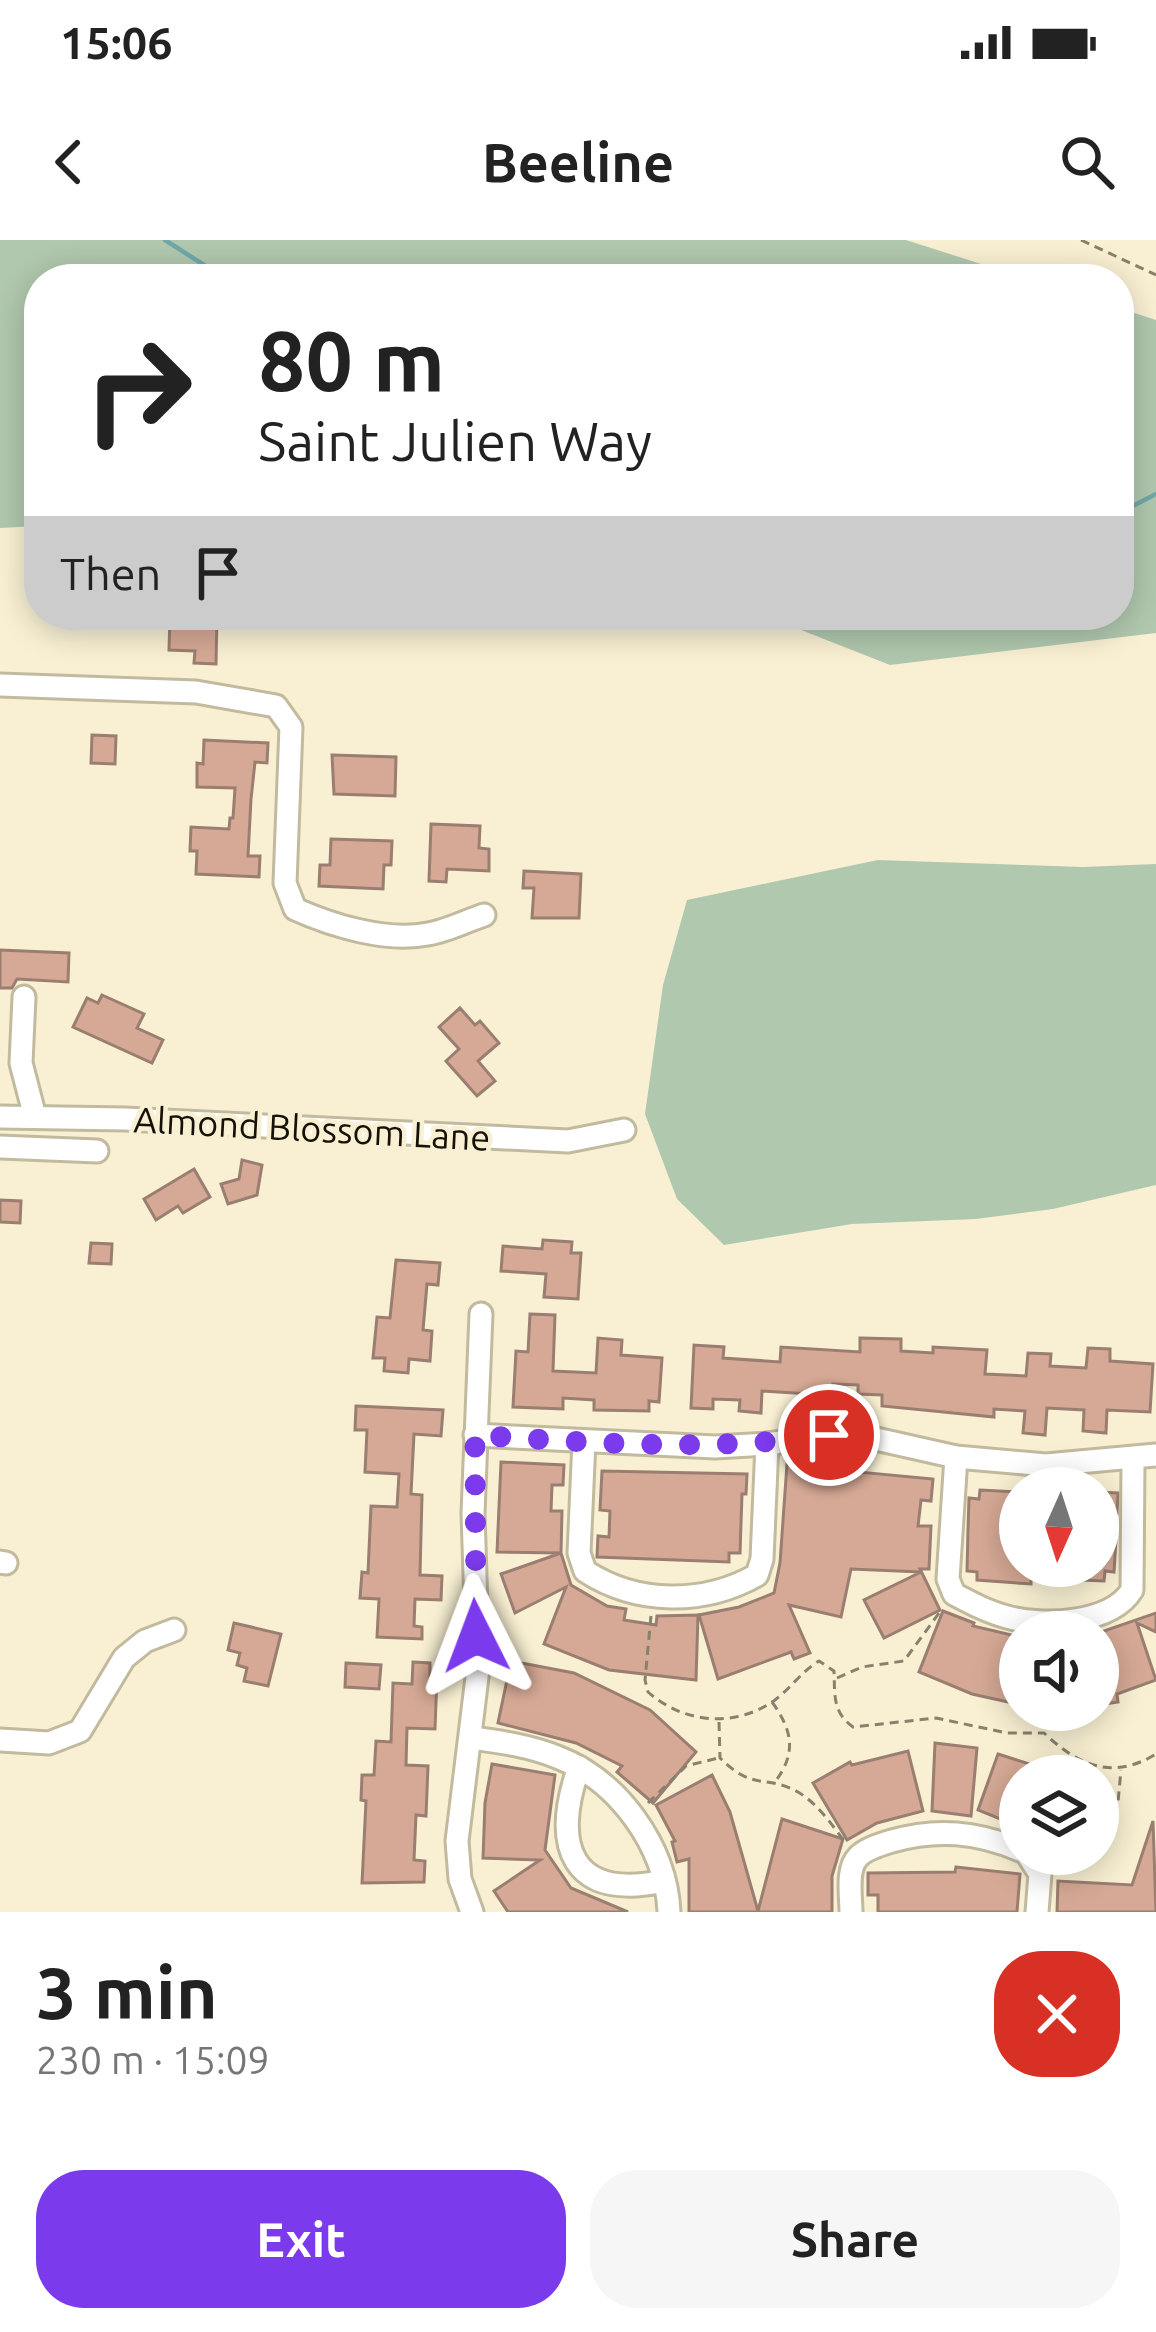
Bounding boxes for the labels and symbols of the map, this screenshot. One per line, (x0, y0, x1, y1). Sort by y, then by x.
street label: Almond Blossom Lane (133, 1098, 491, 1158)
pin (778, 1384, 880, 1486)
north arrow (999, 1467, 1119, 1587)
position arrow (413, 1573, 539, 1699)

